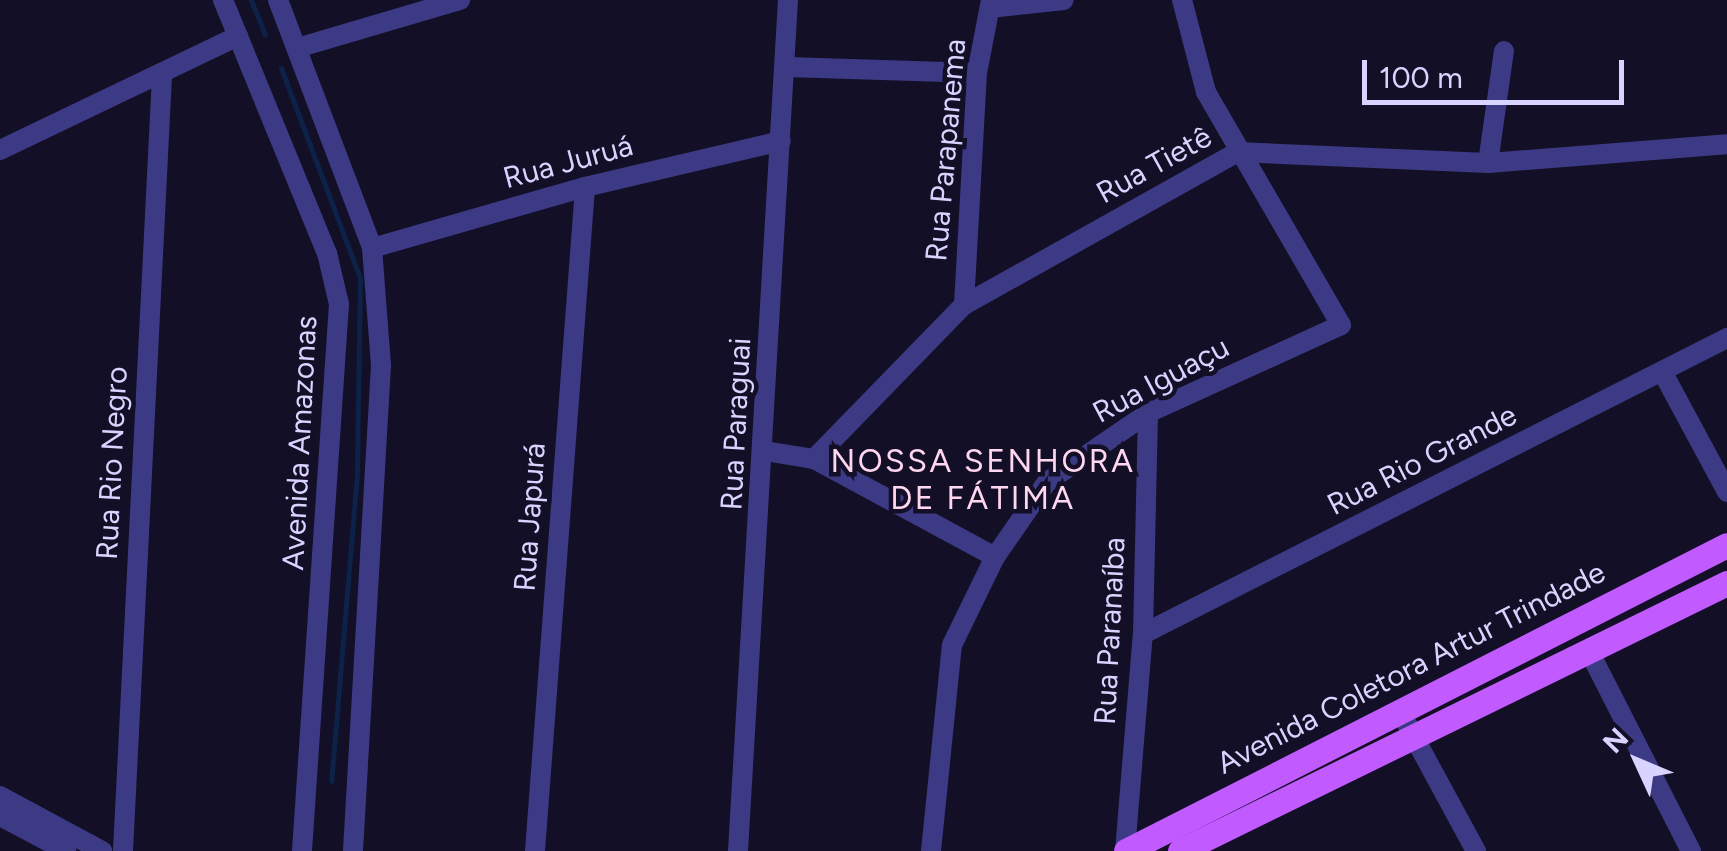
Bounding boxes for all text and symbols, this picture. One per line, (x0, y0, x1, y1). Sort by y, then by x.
street label: Rua Parapanema (918, 37, 974, 263)
scale bar (1367, 40, 1630, 102)
text: 100 m (1379, 59, 1463, 96)
street label: Rua Tietê (1090, 119, 1218, 211)
street label: Rua Juruá (499, 127, 637, 197)
street label: Avenida Amazonas (275, 315, 325, 571)
street label: Rua Iguaçu (1087, 329, 1235, 431)
street label: Rua Paraguai (714, 337, 758, 511)
street label: Rua Rio Negro (89, 365, 135, 561)
street label: Rua Rio Grande (1321, 397, 1523, 523)
street label: Rua Japurá (507, 441, 553, 593)
district label: NOSSA SENHORA DE FÁTIMA (831, 443, 1135, 518)
street label: Rua Paranaíba (1087, 536, 1133, 726)
street label: Avenida Coletora Artur Trindade (1211, 554, 1611, 782)
north arrow (1587, 711, 1687, 811)
text: N (1596, 721, 1635, 760)

